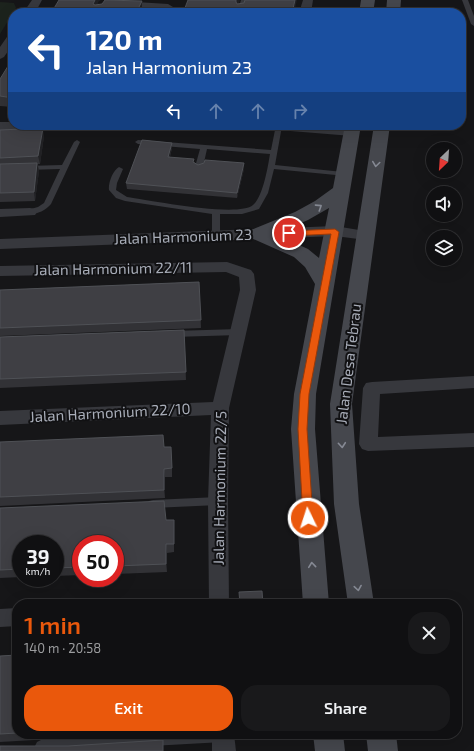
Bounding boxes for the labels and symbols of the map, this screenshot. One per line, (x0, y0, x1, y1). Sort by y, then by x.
north arrow (426, 142, 462, 178)
one-way arrow (372, 161, 381, 167)
one-way arrow (315, 204, 322, 212)
pin (272, 216, 306, 250)
street label: Jalan Harmonium 23 (114, 225, 252, 247)
street label: Jalan Harmonium 22/11 (34, 258, 192, 278)
street label: Jalan Desa Tebrau (332, 303, 364, 425)
street label: Jalan Harmonium 22/10 (29, 399, 191, 425)
street label: Jalan Harmonium 22/5 (209, 411, 229, 565)
one-way arrow (338, 442, 347, 448)
position arrow (287, 497, 329, 539)
speed limit sign: 50 (72, 535, 124, 587)
one-way arrow (308, 562, 317, 568)
one-way arrow (353, 585, 362, 591)

